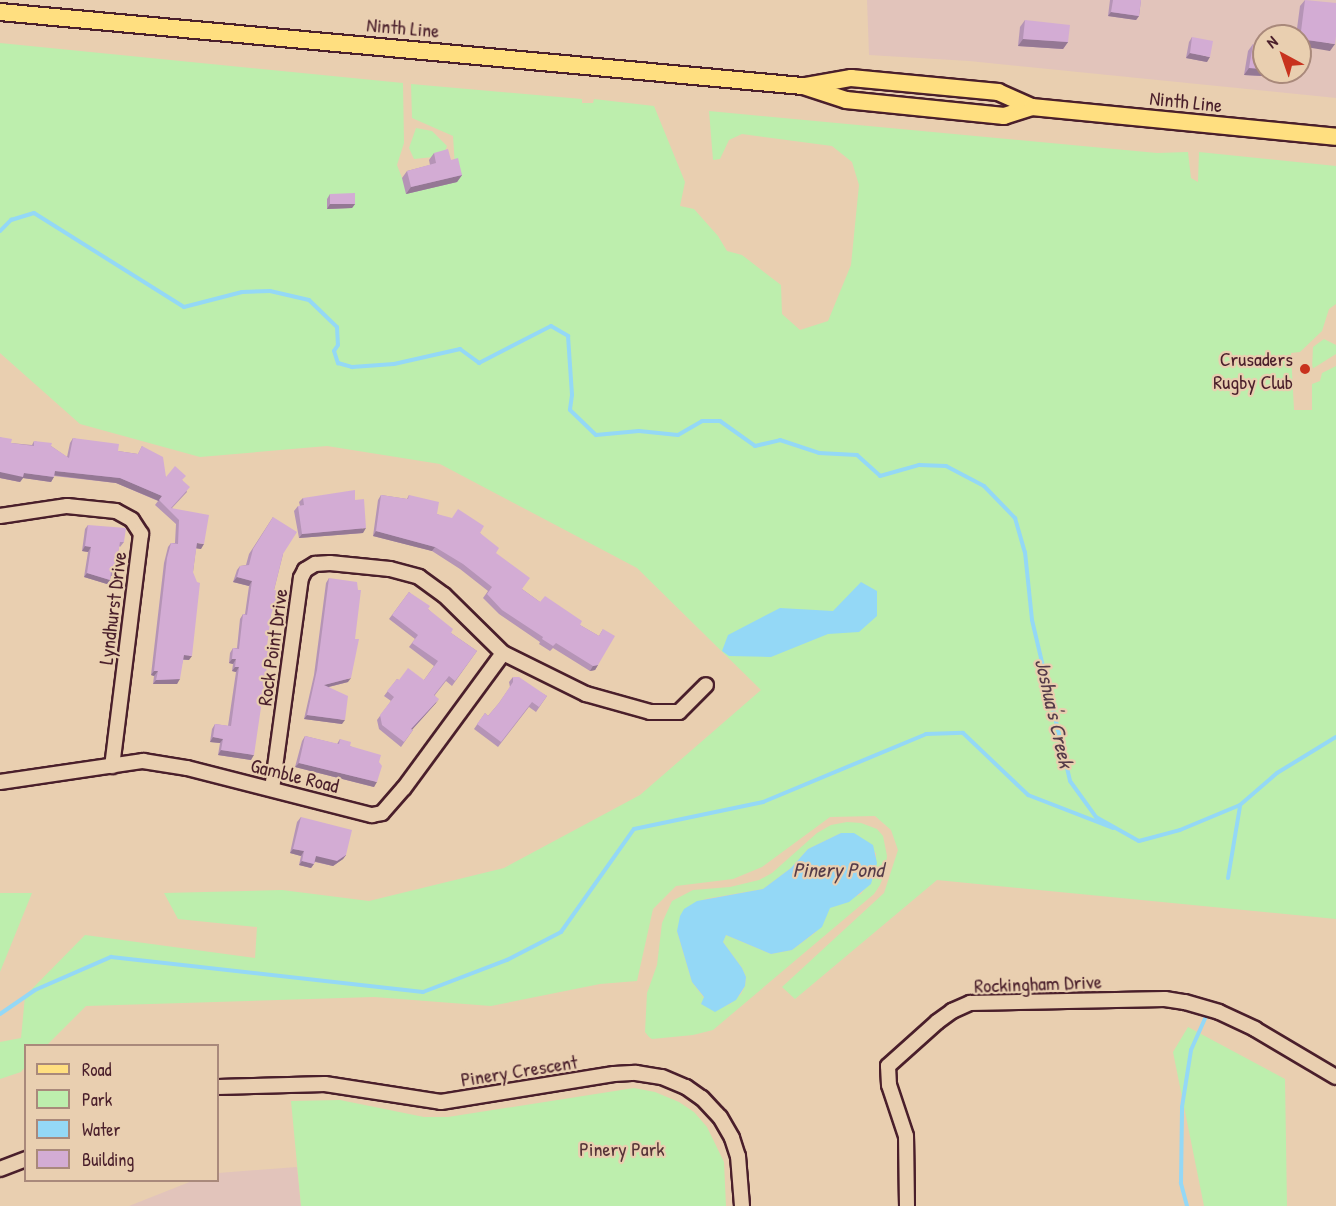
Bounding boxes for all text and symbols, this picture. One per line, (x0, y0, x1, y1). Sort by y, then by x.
street label: Ninth Line (366, 12, 440, 42)
north arrow (1252, 24, 1312, 84)
text: N (1261, 31, 1282, 53)
street label: Ninth Line (1148, 85, 1224, 117)
place label: Crusaders Rugby Club (1213, 346, 1293, 393)
marker: Crusaders Rugby Club (1298, 362, 1312, 376)
street label: Lyndhurst Drive (93, 550, 131, 666)
street label: Rock Point Drive (252, 587, 292, 707)
water label: Joshua's Creek (1029, 656, 1079, 770)
street label: Gamble Road (248, 752, 342, 798)
water label: Pinery Pond (793, 857, 883, 883)
street label: Rockingham Drive (974, 969, 1102, 997)
legend (24, 1044, 219, 1182)
street label: Pinery Crescent (459, 1049, 579, 1091)
text: Road (82, 1057, 112, 1082)
text: Park (82, 1087, 112, 1112)
text: Water (82, 1117, 120, 1142)
park label: Pinery Park (579, 1136, 665, 1160)
text: Building (82, 1147, 134, 1172)

